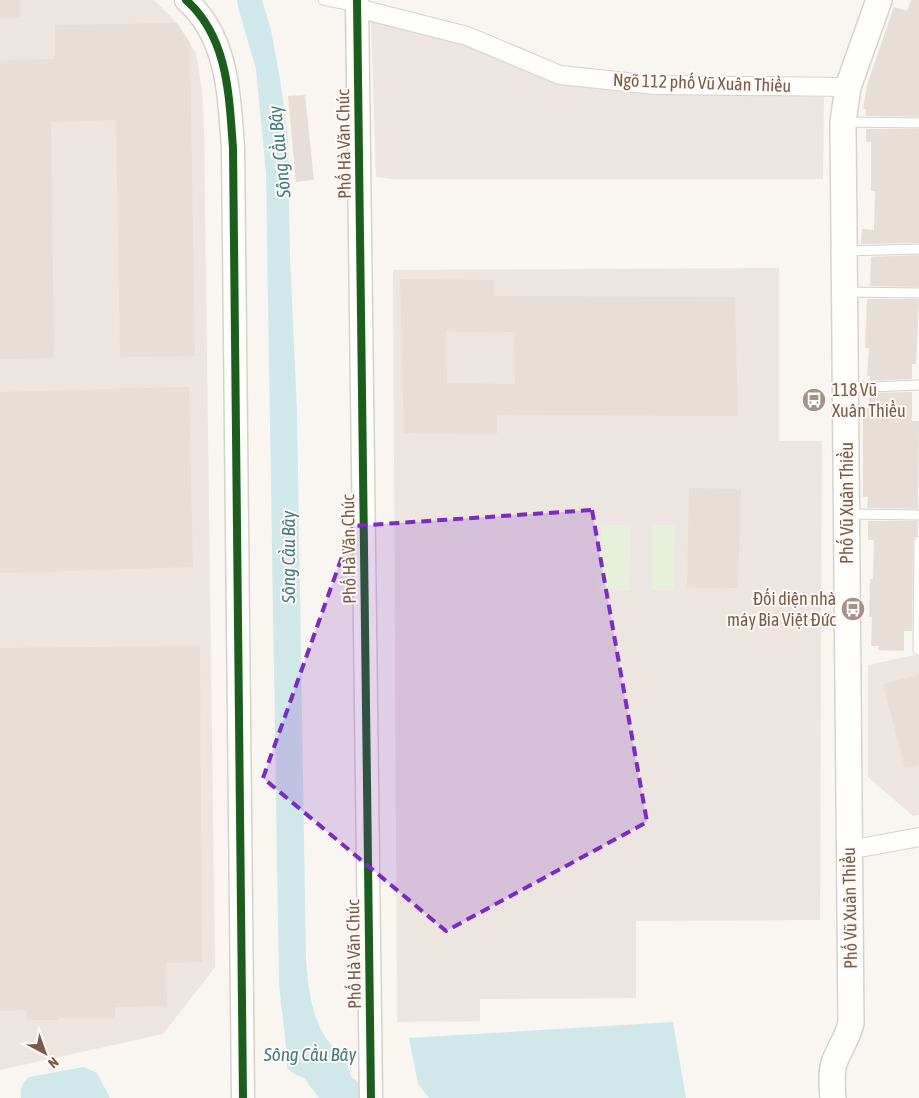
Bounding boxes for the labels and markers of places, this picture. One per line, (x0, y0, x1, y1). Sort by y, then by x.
place label: 118 Vũ Xuân Thiều (832, 379, 906, 421)
bus stop icon: 118 Vũ Xuân Thiều (801, 387, 827, 413)
place label: Đối diện nhà máy Bia Việt Đức (727, 587, 836, 630)
bus stop icon: Đối diện nhà máy Bia Việt Đức (840, 596, 866, 622)

